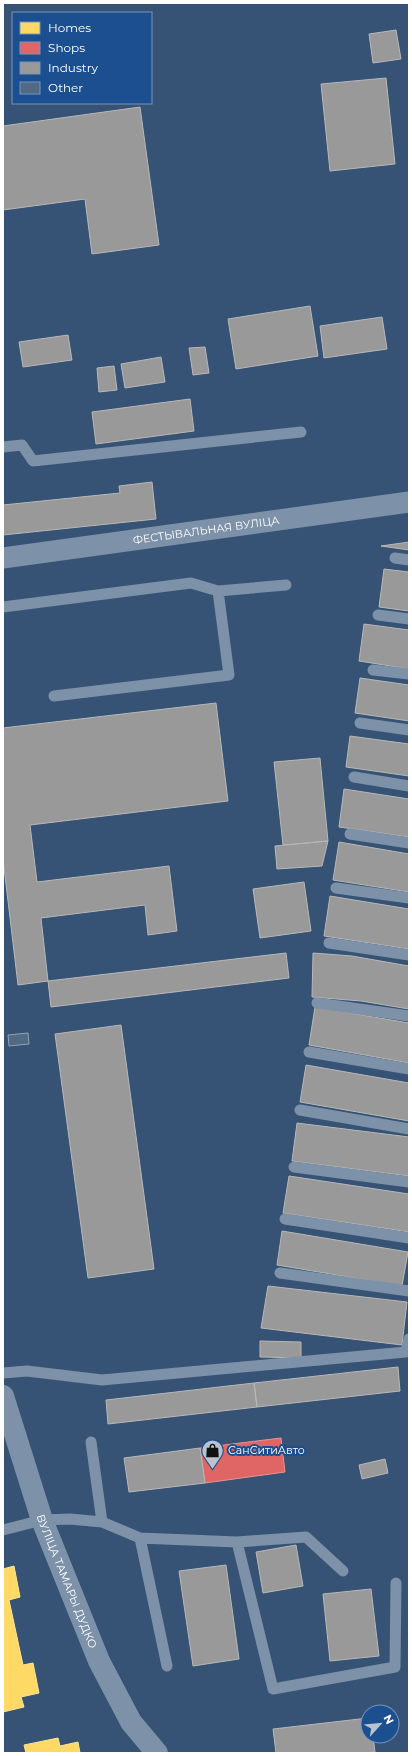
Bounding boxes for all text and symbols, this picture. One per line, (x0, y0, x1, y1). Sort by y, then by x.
legend (12, 12, 152, 104)
text: Homes (48, 20, 91, 35)
text: Shops (48, 40, 85, 55)
text: Industry (48, 60, 98, 75)
text: Other (48, 80, 83, 95)
street label: ФЕСТЫВАЛЬНАЯ ВУЛІЦА (132, 513, 281, 547)
shop icon: СанСитиАвто (200, 1437, 226, 1470)
place label: СанСитиАвто (228, 1443, 305, 1457)
street label: ВУЛІЦА ТАМАРЫ ДУДКО (34, 1512, 100, 1650)
north arrow (360, 1704, 400, 1744)
text: N (381, 1712, 397, 1727)

